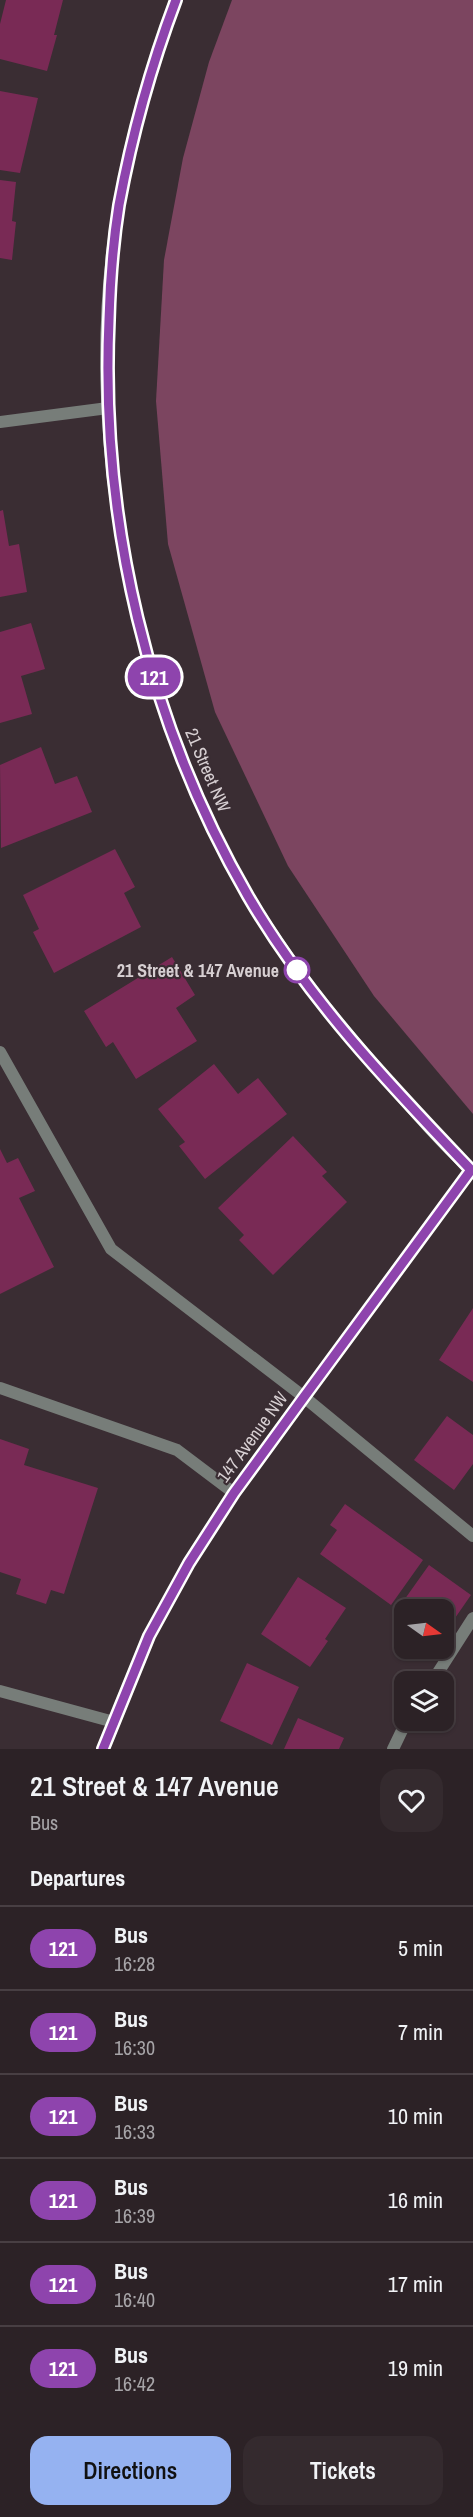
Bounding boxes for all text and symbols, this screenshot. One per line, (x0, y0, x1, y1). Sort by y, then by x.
line badge: 121 (120, 658, 189, 696)
text: 121 (140, 663, 168, 692)
street label: 21 Street NW (179, 724, 237, 816)
marker: 21 Street & 147 Avenue (284, 957, 310, 983)
place label: 21 Street & 147 Avenue (117, 958, 279, 983)
street label: 147 Avenue NW (211, 1387, 293, 1487)
north arrow (394, 1599, 454, 1659)
map controls (394, 1599, 454, 1731)
button: layers (394, 1671, 454, 1731)
text: 21 Street & 147 Avenue (30, 1767, 279, 1805)
button: heart (380, 1769, 443, 1832)
text: Bus (30, 1809, 58, 1836)
text: Departures (30, 1863, 125, 1893)
text: Bus (114, 1920, 148, 1950)
text: 5 min (398, 1933, 443, 1963)
text: 121 (49, 1934, 77, 1963)
text: 16:28 (114, 1950, 155, 1977)
text: Bus (114, 2004, 148, 2034)
text: 7 min (398, 2017, 443, 2047)
text: 121 (49, 2018, 77, 2047)
text: 16:30 (114, 2034, 155, 2061)
text: Bus (114, 2088, 148, 2118)
text: 10 min (388, 2101, 443, 2131)
text: 121 (49, 2102, 77, 2131)
text: 16:33 (114, 2118, 155, 2145)
text: Bus (114, 2172, 148, 2202)
text: 16 min (388, 2185, 443, 2215)
text: 121 (49, 2186, 77, 2215)
text: 16:39 (114, 2202, 155, 2229)
text: Bus (114, 2256, 148, 2286)
text: 17 min (388, 2269, 443, 2299)
text: 121 (49, 2270, 77, 2299)
text: 16:40 (114, 2286, 155, 2313)
text: Bus (114, 2340, 148, 2370)
text: 19 min (388, 2353, 443, 2383)
text: 121 (49, 2354, 77, 2383)
text: 16:42 (114, 2370, 155, 2397)
button: Directions (30, 2436, 231, 2505)
button: Tickets (243, 2436, 443, 2505)

